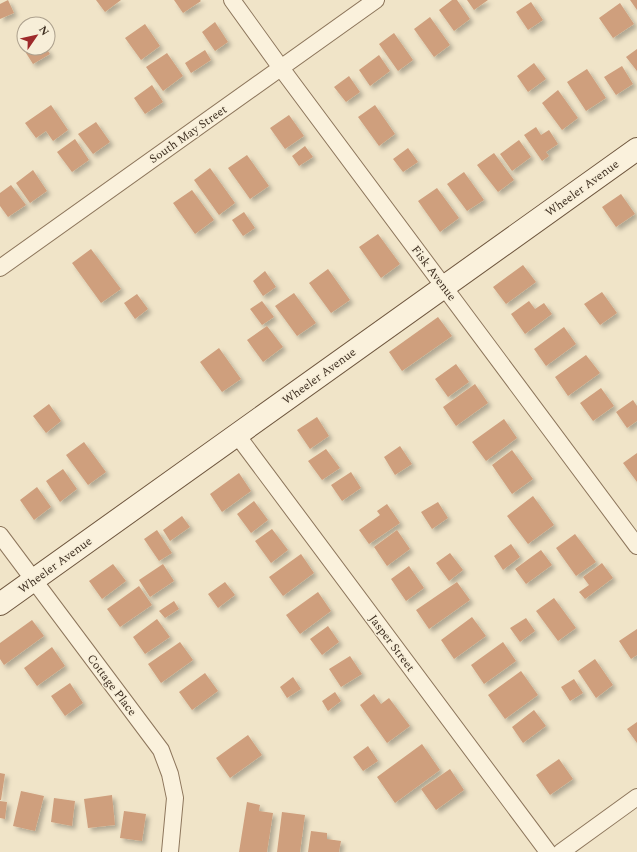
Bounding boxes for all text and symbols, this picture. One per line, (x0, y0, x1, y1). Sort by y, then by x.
north arrow (16, 16, 56, 56)
text: N (34, 22, 53, 39)
street label: South May Street (145, 100, 231, 168)
street label: Wheeler Avenue (541, 155, 623, 222)
street label: Fisk Avenue (406, 241, 461, 305)
street label: Wheeler Avenue (278, 343, 360, 410)
street label: Wheeler Avenue (14, 532, 96, 599)
street label: Jasper Street (364, 611, 419, 676)
street label: Cottage Place (82, 650, 141, 720)

